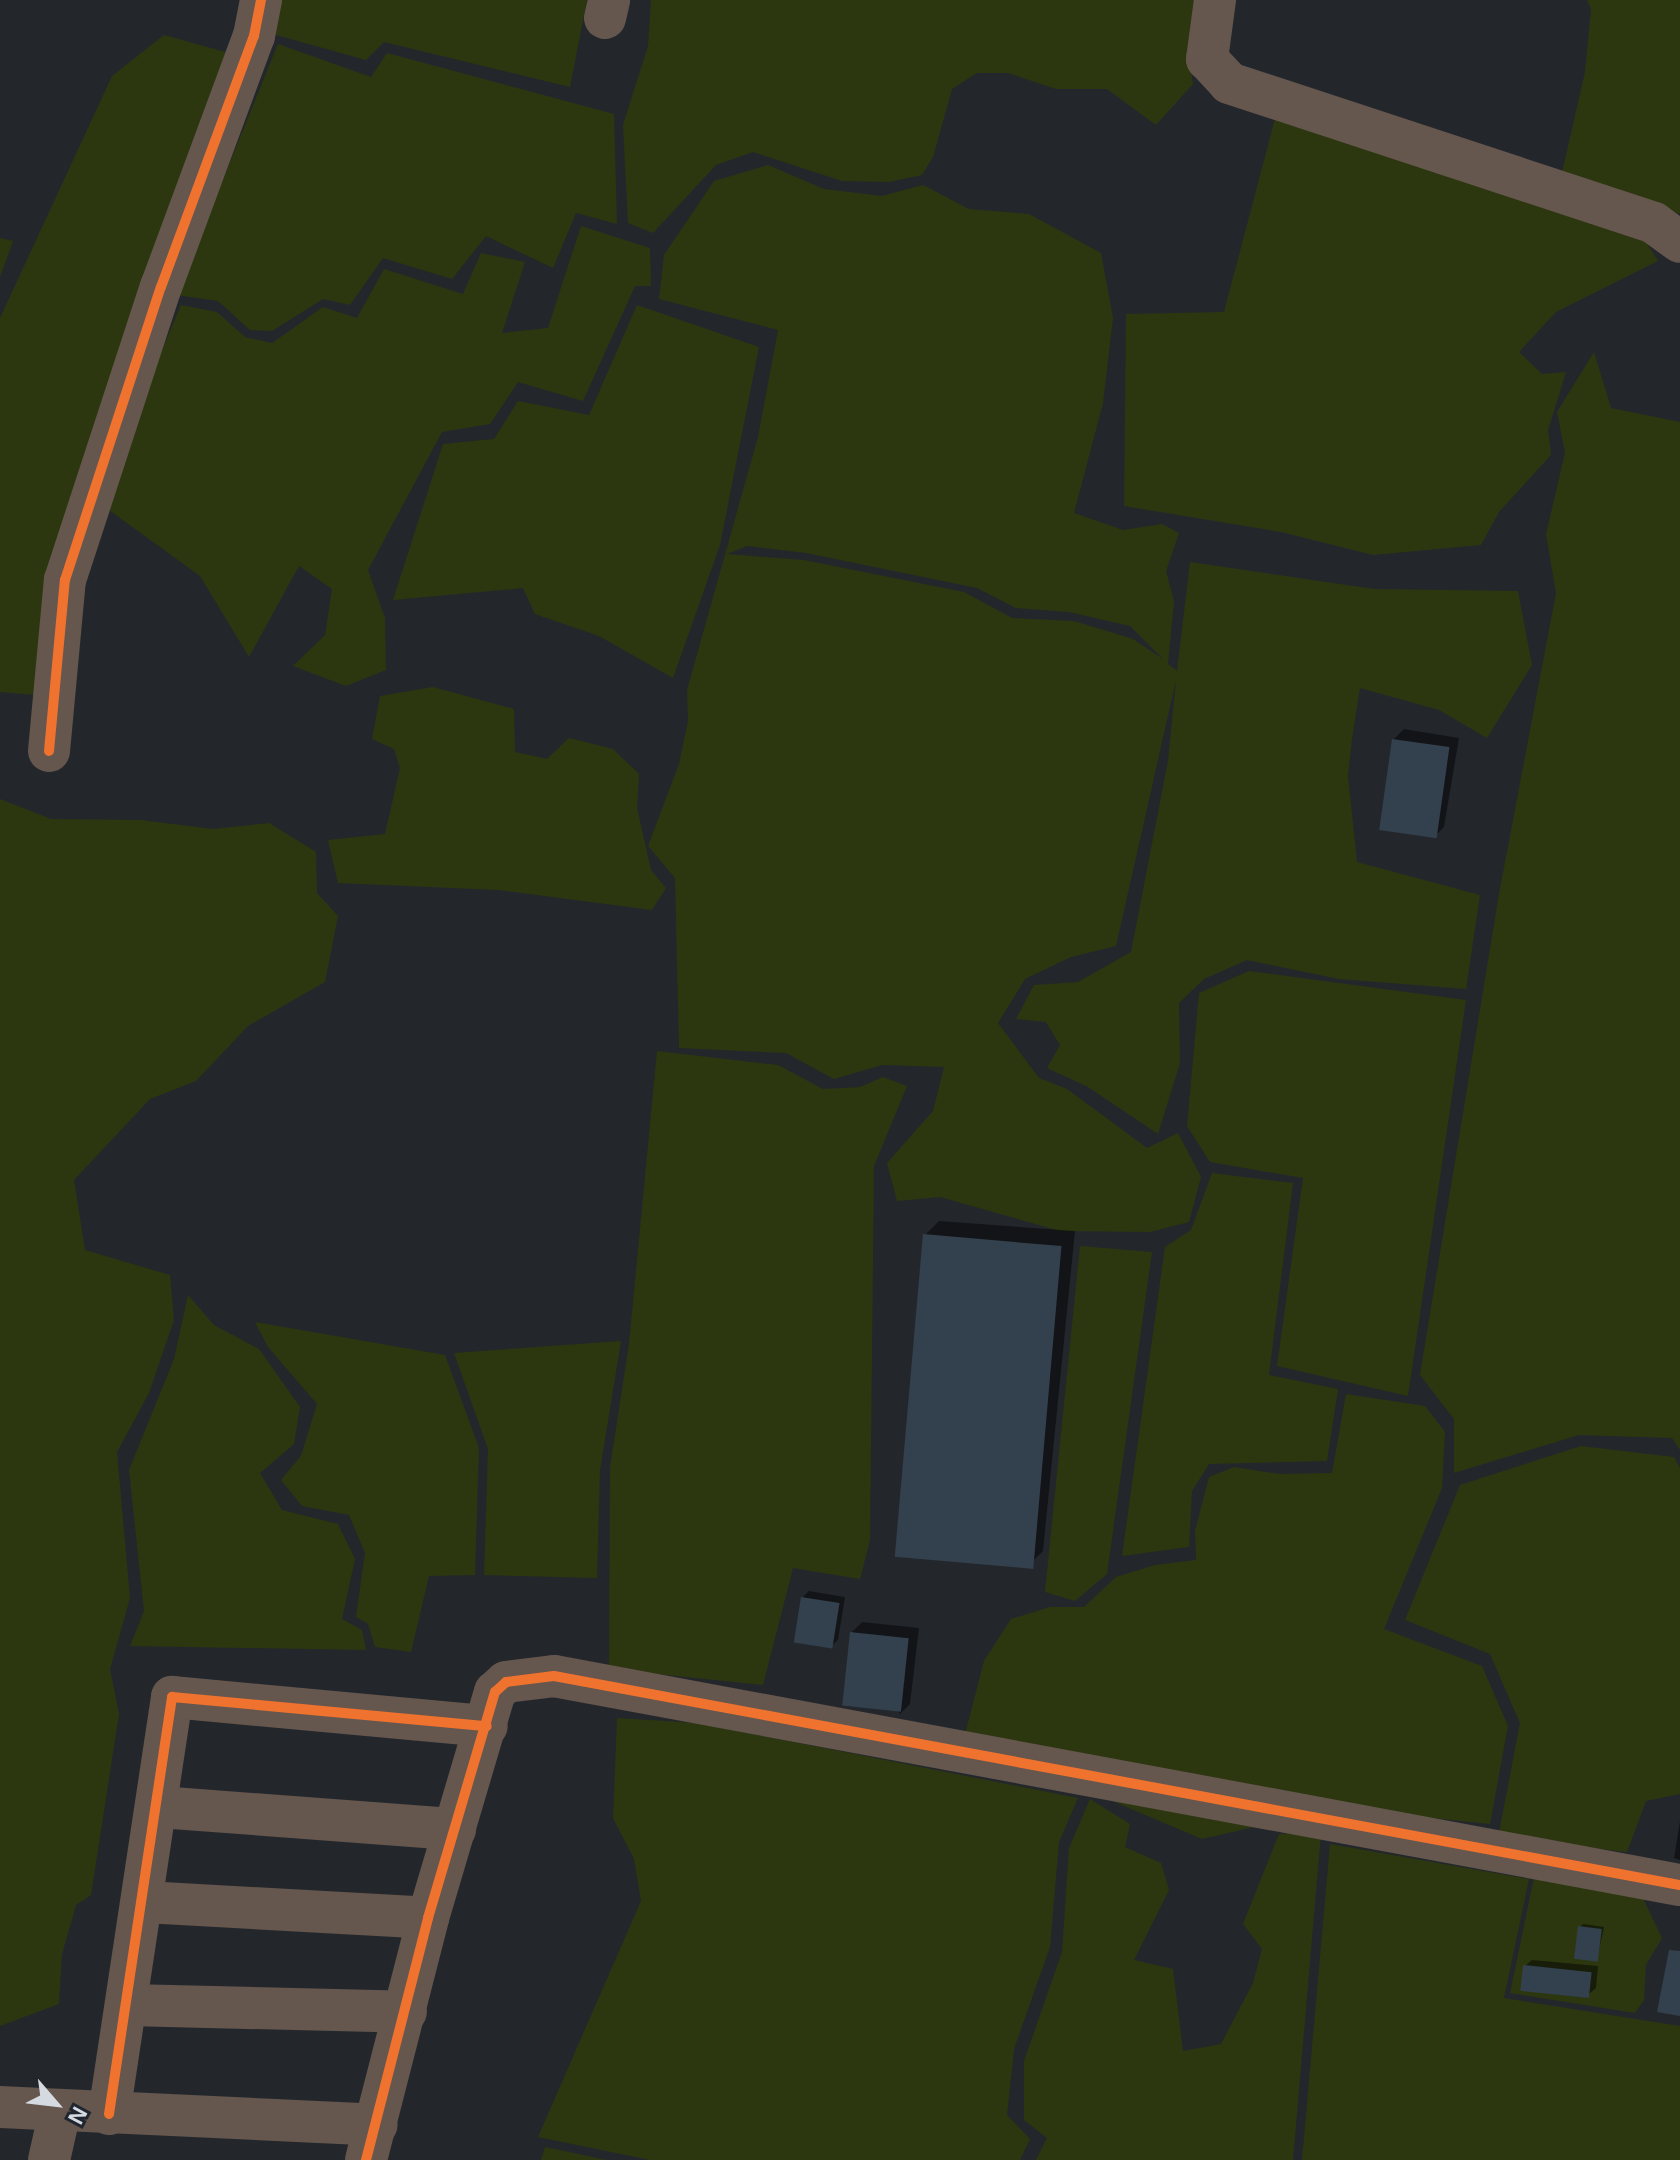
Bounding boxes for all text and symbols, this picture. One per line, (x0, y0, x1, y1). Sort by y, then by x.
north arrow (16, 2064, 96, 2144)
text: N (63, 2103, 92, 2128)

